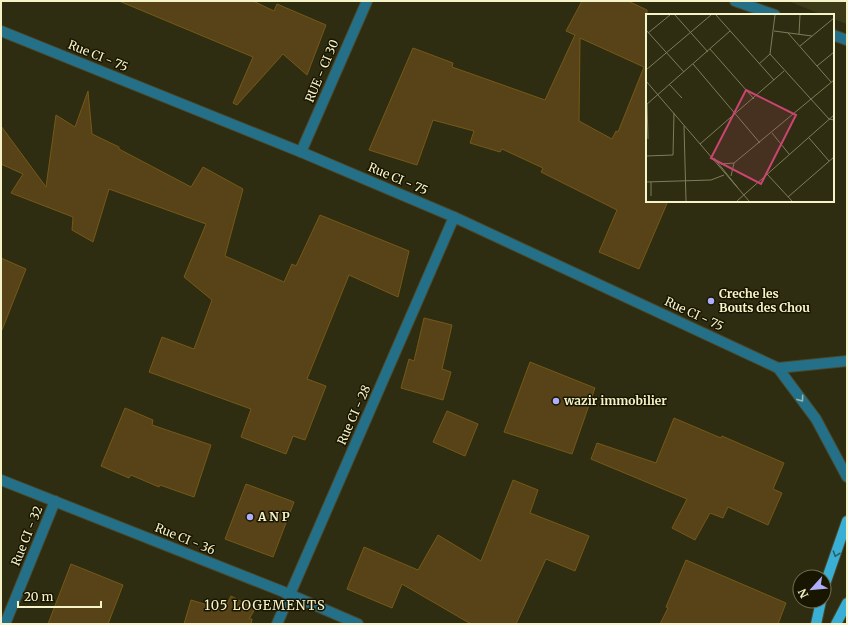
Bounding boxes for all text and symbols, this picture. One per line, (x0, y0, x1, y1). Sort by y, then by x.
inset map (646, 14, 834, 202)
street label: Rue CI - 75 (66, 37, 130, 74)
street label: RUE - CI 30 (302, 37, 342, 104)
street label: Rue CI - 75 (366, 159, 430, 198)
place label: Creche les Bouts des Chou (719, 286, 810, 315)
street label: Rue CI - 75 (662, 293, 726, 334)
marker: Creche les Bouts des Chou (706, 296, 716, 306)
street label: Rue CI - 28 (334, 383, 373, 447)
place label: wazir immobilier (563, 393, 667, 408)
one-way arrow (797, 395, 804, 402)
marker: wazir immobilier (551, 396, 561, 406)
street label: Rue CI - 32 (8, 504, 45, 568)
place label: A N P (257, 509, 290, 524)
marker: A N P (245, 512, 255, 522)
street label: Rue CI - 36 (153, 520, 218, 557)
one-way arrow (832, 550, 840, 557)
north arrow (792, 569, 832, 609)
scale bar (18, 583, 101, 609)
text: N (795, 586, 811, 601)
text: 20 m (24, 589, 53, 604)
district label: 105 LOGEMENTS (204, 597, 326, 614)

